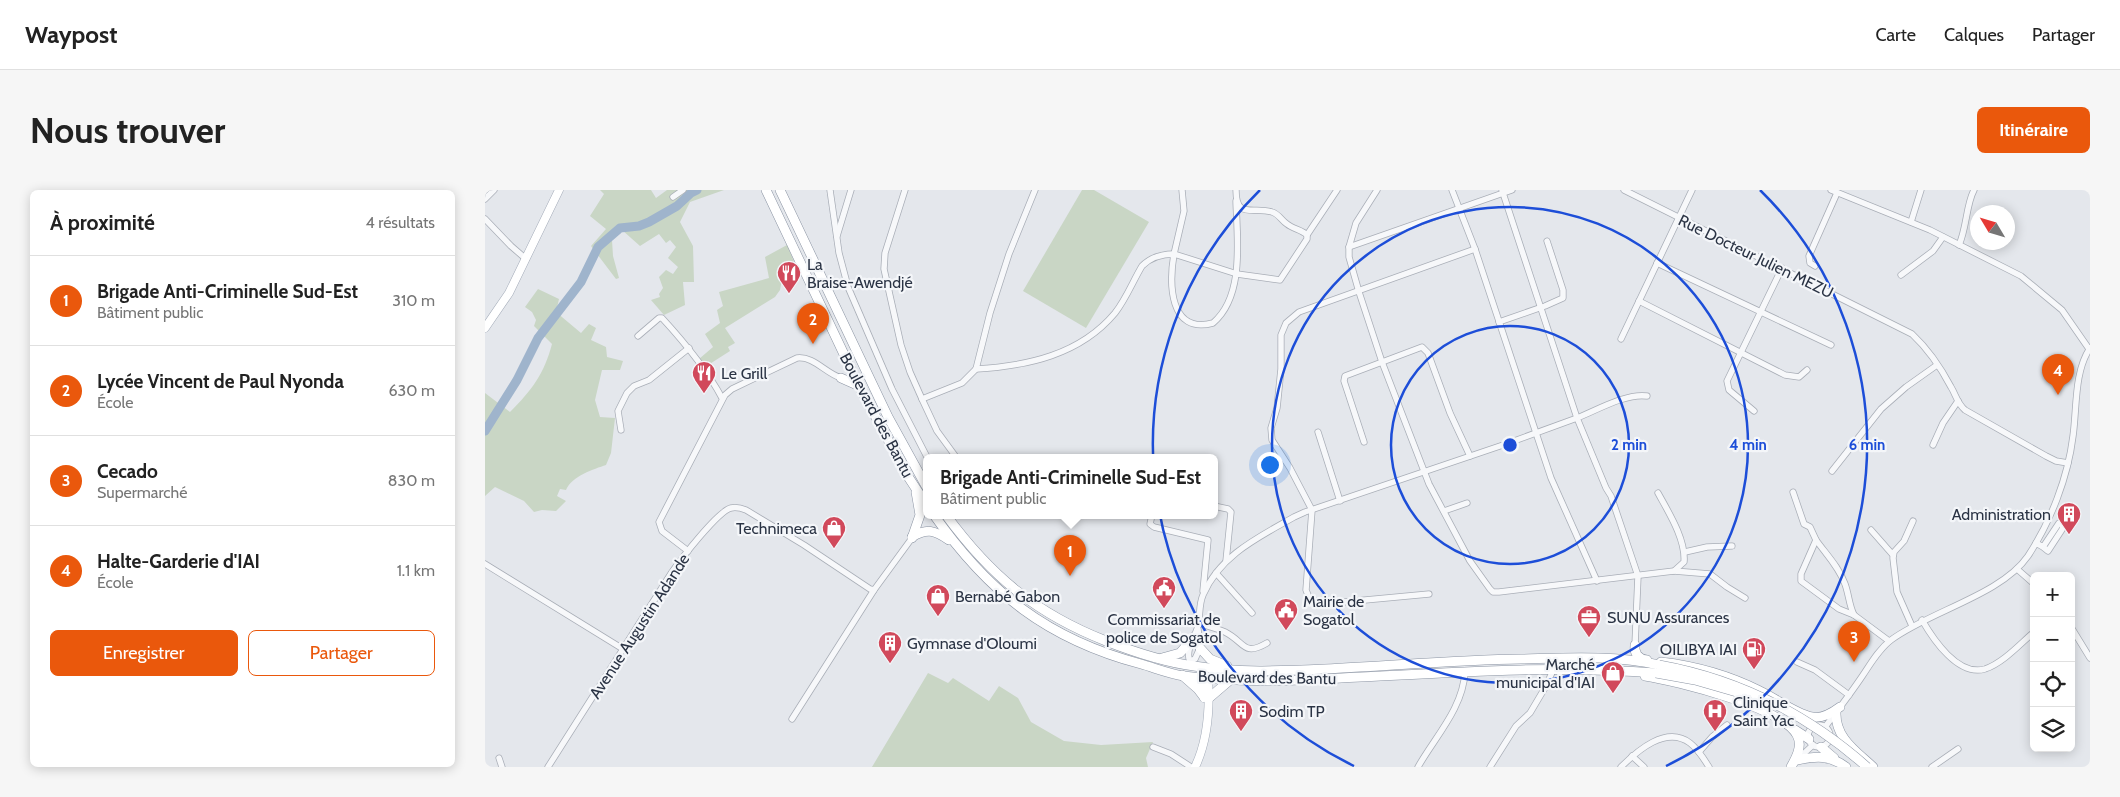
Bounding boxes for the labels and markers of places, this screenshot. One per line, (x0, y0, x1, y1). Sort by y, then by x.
place label: La Braise-Awendjé (807, 255, 913, 292)
restaurant icon: La Braise-Awendjé (776, 260, 802, 294)
pin: 2 (797, 303, 829, 344)
pin: 4 (2042, 354, 2074, 395)
restaurant icon: Le Grill (691, 360, 717, 394)
place label: Le Grill (721, 364, 768, 383)
centre of rings (1501, 436, 1519, 454)
building icon: Administration (2056, 501, 2082, 535)
place label: Administration (1952, 505, 2051, 524)
shop icon: Technimeca (821, 515, 847, 549)
place label: Technimeca (736, 519, 817, 538)
pin: 1 (1054, 535, 1086, 576)
public building icon: Commissariat de police de Sogatol (1151, 575, 1177, 609)
shop icon: Bernabé Gabon (925, 583, 951, 617)
place label: Bernabé Gabon (955, 587, 1060, 606)
place label: Mairie de Sogatol (1303, 592, 1364, 629)
public building icon: Mairie de Sogatol (1273, 597, 1299, 631)
office icon: SUNU Assurances (1576, 604, 1602, 638)
place label: SUNU Assurances (1607, 608, 1730, 627)
place label: Commissariat de police de Sogatol (1106, 610, 1222, 647)
pin: 3 (1838, 621, 1870, 662)
building icon: Gymnase d'Oloumi (877, 630, 903, 664)
place label: Gymnase d'Oloumi (907, 634, 1037, 653)
fuel station icon: OILIBYA IAI (1741, 636, 1767, 670)
place label: OILIBYA IAI (1660, 640, 1737, 659)
place label: Marché municipal d'IAI (1496, 655, 1595, 692)
shop icon: Marché municipal d'IAI (1600, 660, 1626, 694)
place label: Clinique Saint Yac (1733, 693, 1794, 730)
building icon: Sodim TP (1228, 698, 1254, 732)
hospital icon: Clinique Saint Yac (1702, 698, 1728, 732)
place label: Sodim TP (1259, 702, 1325, 721)

